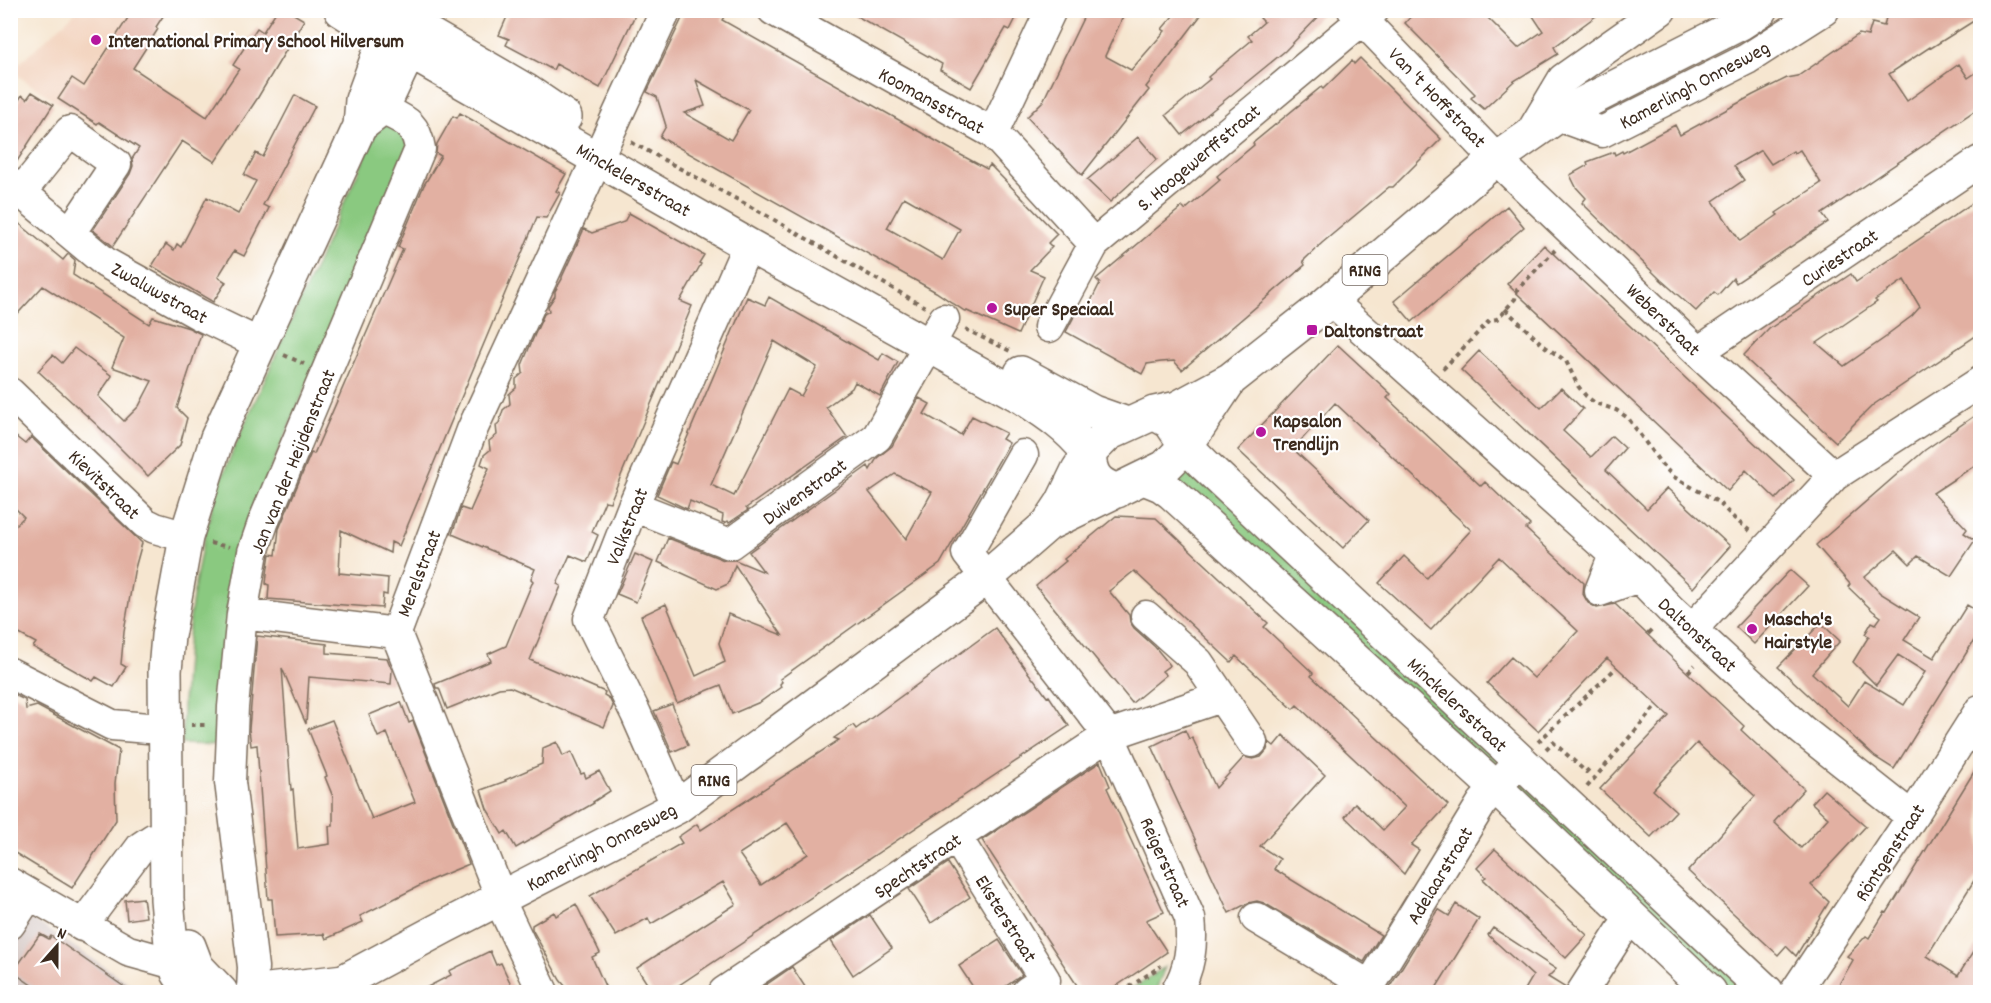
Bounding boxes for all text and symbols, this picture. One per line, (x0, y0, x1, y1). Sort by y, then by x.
place label: International Primary School Hilversum (108, 29, 404, 57)
marker: International Primary School Hilversum (89, 33, 103, 47)
street label: Kamerlingh Onnesweg (1615, 35, 1775, 138)
street label: Van 't Hoffstraat (1380, 42, 1491, 156)
street label: Koomansstraat (873, 62, 989, 143)
street label: S. Hoogewerffstraat (1132, 99, 1268, 220)
street label: Minckelersstraat (570, 137, 695, 226)
street label: Curiestraat (1796, 223, 1885, 296)
road number: RING (1342, 255, 1388, 285)
street label: Zwaluwstraat (105, 257, 212, 333)
street label: Weberstraat (1618, 278, 1706, 364)
place label: Super Speciaal (1004, 297, 1114, 325)
marker: Super Speciaal (985, 301, 999, 315)
place label: Daltonstraat (1324, 319, 1424, 347)
marker: Daltonstraat (1305, 323, 1319, 337)
street label: Jan van der Heijdenstraat (245, 366, 345, 559)
place label: Kapsalon Trendlijn (1273, 409, 1342, 460)
marker: Kapsalon Trendlijn (1254, 425, 1268, 439)
street label: Kievitstraat (61, 445, 145, 528)
street label: Duivenstraat (758, 453, 854, 534)
street label: Valkstraat (601, 484, 657, 570)
street label: Merelstraat (391, 527, 450, 622)
street label: Daltonstraat (1650, 592, 1742, 680)
place label: Mascha's Hairstyle (1764, 607, 1832, 658)
marker: Mascha's Hairstyle (1745, 622, 1759, 636)
street label: Minckelersstraat (1399, 652, 1512, 760)
road number: RING (692, 765, 736, 795)
street label: Kamerlingh Onnesweg (522, 797, 682, 900)
street label: Röntgenstraat (1849, 799, 1934, 908)
street label: Reigerstraat (1131, 813, 1196, 913)
street label: Adelaarstraat (1401, 822, 1482, 931)
street label: Spechtstraat (869, 828, 968, 907)
street label: Eksterstraat (966, 870, 1042, 969)
north arrow (27, 916, 87, 976)
text: N (54, 922, 69, 947)

